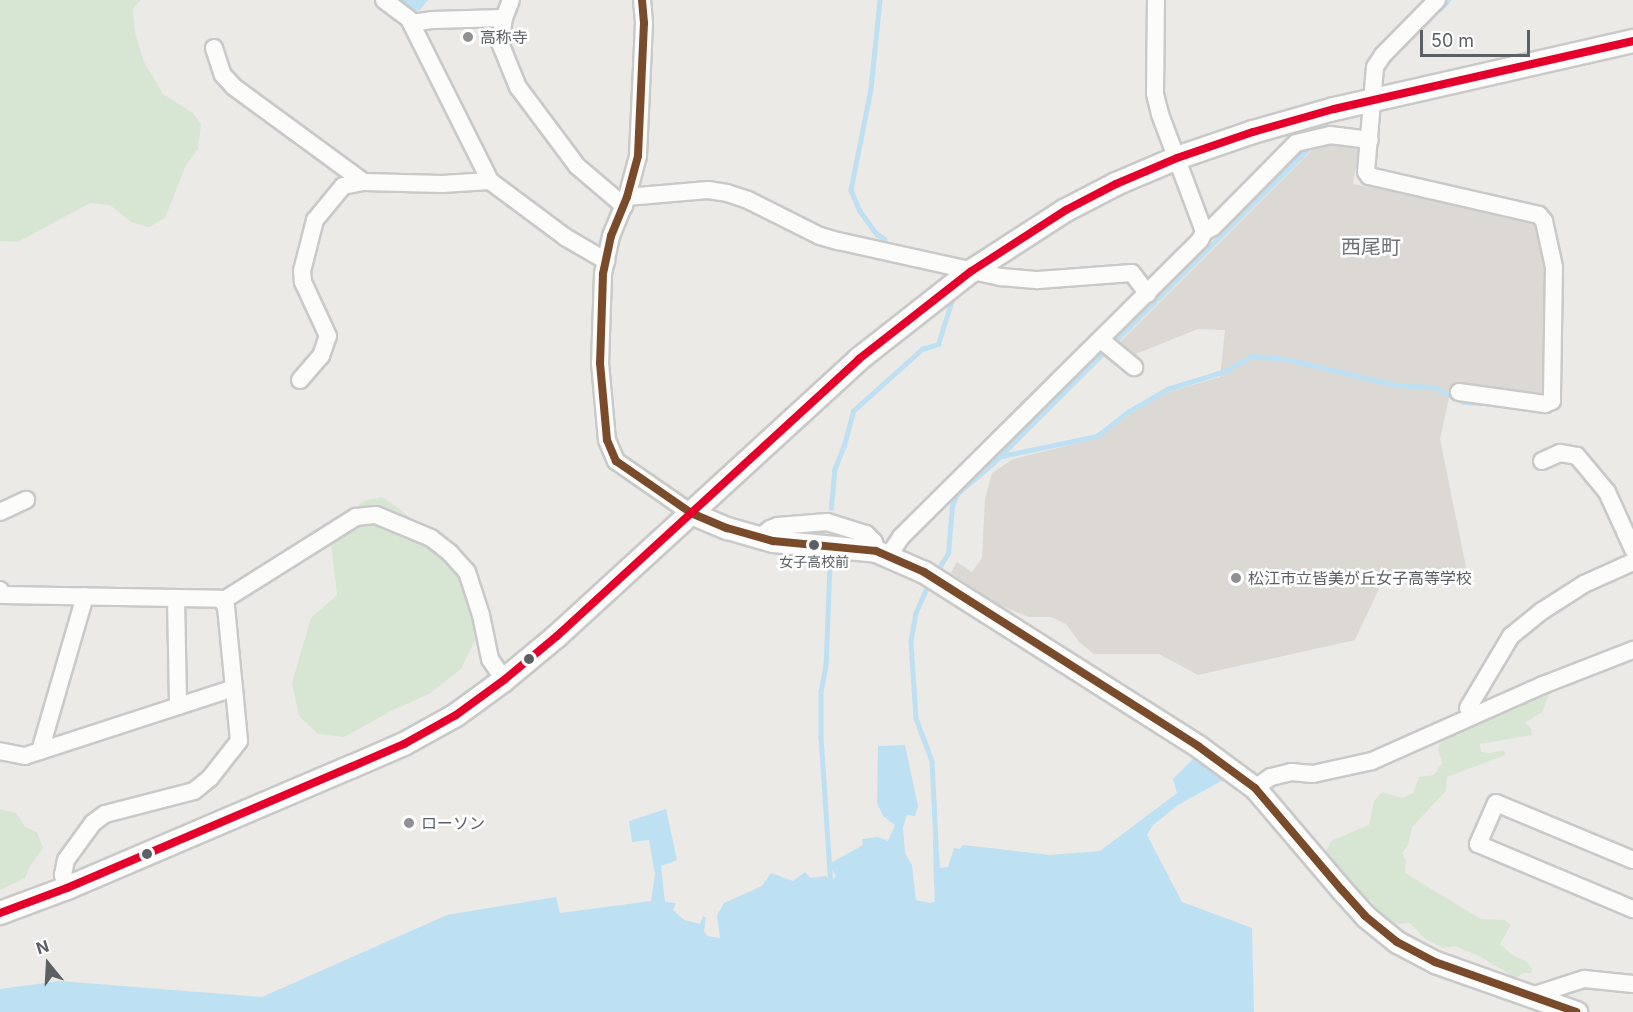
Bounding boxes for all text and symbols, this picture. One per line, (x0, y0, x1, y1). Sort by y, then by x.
scale bar (1423, 18, 1532, 56)
place label: 高称寺 (480, 27, 528, 47)
marker: 高称寺 (461, 30, 475, 44)
text: 50 m (1431, 30, 1474, 51)
district label: 西尾町 (1341, 235, 1401, 259)
marker: 女子高校前 (808, 539, 820, 551)
place label: 女子高校前 (779, 554, 849, 570)
place label: 松江市立皆美が丘女子高等学校 (1248, 568, 1472, 588)
marker: 松江市立皆美が丘女子高等学校 (1229, 571, 1243, 585)
unlabelled marker (523, 653, 535, 665)
place label: ローソン (421, 813, 485, 833)
marker: ローソン (402, 816, 416, 830)
unlabelled marker (141, 848, 153, 860)
north arrow (18, 934, 78, 994)
text: N (34, 935, 51, 958)

